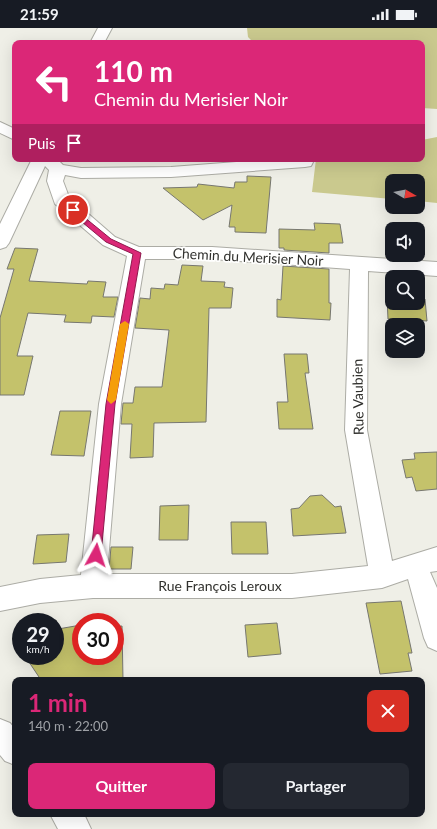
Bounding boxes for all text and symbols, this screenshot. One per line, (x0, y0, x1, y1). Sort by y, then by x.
text: 21:59 (20, 5, 59, 23)
text: 110 m (94, 54, 173, 88)
icon: left (28, 56, 80, 108)
text: Chemin du Merisier Noir (94, 88, 288, 110)
icon: arrive (63, 132, 85, 154)
text: Puis (28, 134, 55, 152)
north arrow (385, 174, 425, 214)
map controls (385, 174, 425, 358)
pin (56, 193, 90, 227)
icon: arrive (62, 199, 84, 221)
button: sound (385, 222, 425, 262)
street label: Chemin du Merisier Noir (172, 244, 324, 269)
button: search (385, 270, 425, 310)
button: layers (385, 318, 425, 358)
street label: Rue Vaubien (348, 359, 367, 435)
position arrow (75, 534, 117, 576)
street label: Rue François Leroux (158, 577, 282, 594)
speed limit sign: 30 (72, 613, 124, 665)
text: 29 (26, 622, 50, 646)
text: km/h (26, 643, 50, 655)
text: 1 min (28, 688, 88, 717)
button: close (367, 690, 409, 732)
text: 140 m · 22:00 (28, 718, 108, 734)
button: Quitter (28, 763, 215, 809)
button: Partager (223, 763, 409, 809)

